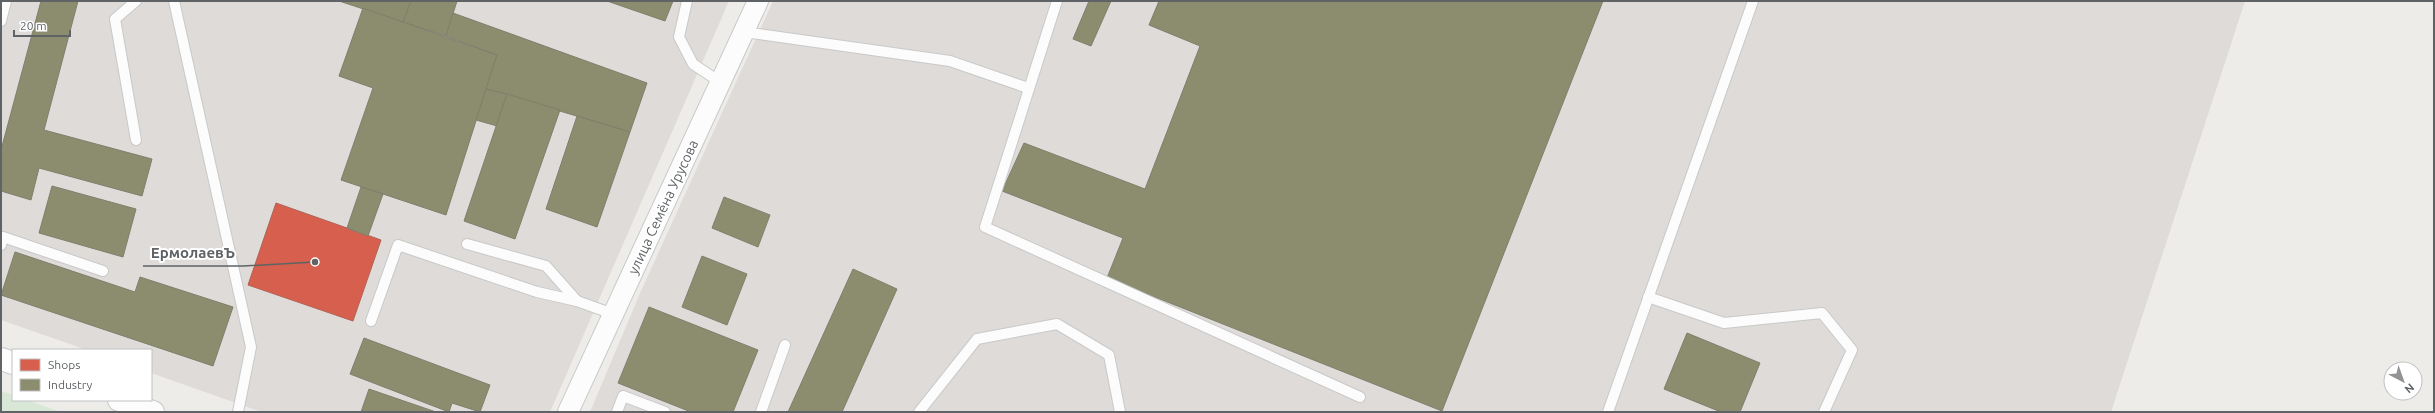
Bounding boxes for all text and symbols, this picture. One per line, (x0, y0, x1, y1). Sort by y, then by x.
scale bar (14, 12, 70, 38)
text: 20 m (20, 19, 47, 32)
street label: улица Семёна Урусова (625, 137, 701, 277)
callout: ЕрмолаевЪ (143, 239, 243, 266)
text: ЕрмолаевЪ (151, 244, 235, 261)
legend (12, 349, 152, 401)
text: Shops (48, 358, 80, 371)
north arrow (2383, 361, 2423, 401)
text: Industry (48, 378, 93, 391)
text: N (2403, 381, 2417, 396)

